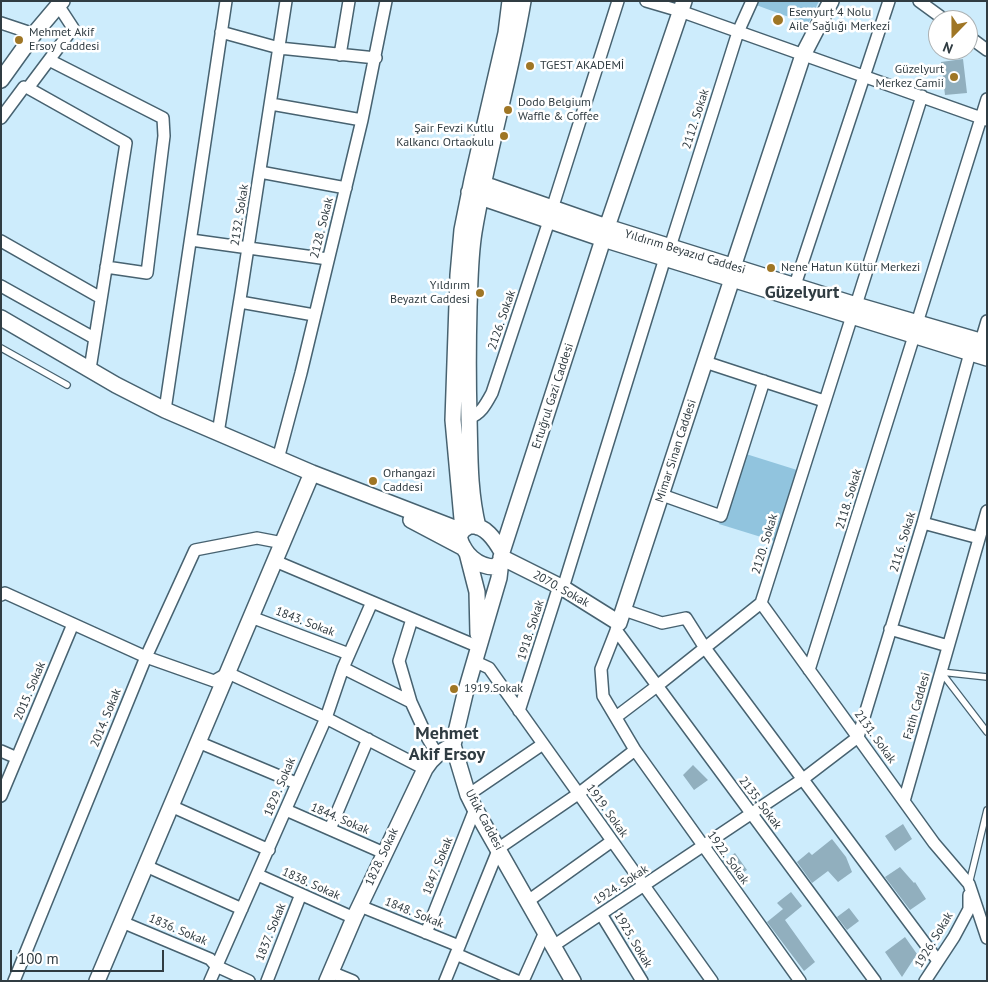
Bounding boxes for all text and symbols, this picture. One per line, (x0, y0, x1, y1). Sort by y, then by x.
place label: Esenyurt 4 Nolu Aile Sağlığı Merkezi (789, 6, 890, 34)
north arrow (928, 10, 978, 60)
marker: Esenyurt 4 Nolu Aile Sağlığı Merkezi (771, 13, 785, 27)
place label: Mehmet Akif Ersoy Caddesi (29, 26, 100, 54)
marker: Mehmet Akif Ersoy Caddesi (13, 34, 25, 46)
text: N (940, 38, 955, 58)
place label: TGEST AKADEMİ (540, 59, 624, 73)
marker: TGEST AKADEMİ (524, 60, 536, 72)
place label: Güzelyurt Merkez Camii (875, 63, 944, 91)
marker: Güzelyurt Merkez Camii (948, 71, 960, 83)
street label: 2112. Sokak (680, 87, 712, 151)
place label: Dodo Belgium Waffle & Coffee (518, 96, 599, 124)
marker: Dodo Belgium Waffle & Coffee (502, 104, 514, 116)
place label: Şair Fevzi Kutlu Kalkancı Ortaokulu (396, 122, 494, 150)
marker: Şair Fevzi Kutlu Kalkancı Ortaokulu (498, 130, 510, 142)
street label: 2132. Sokak (228, 183, 252, 247)
street label: 2128. Sokak (307, 196, 337, 260)
street label: Yıldırım Beyazıd Caddesi (623, 227, 747, 277)
place label: Nene Hatun Kültür Merkezi (781, 261, 920, 275)
marker: Nene Hatun Kültür Merkezi (765, 262, 777, 274)
place label: Yıldırım Beyazıt Caddesi (390, 279, 470, 307)
district label: Güzelyurt (765, 282, 839, 304)
marker: Yıldırım Beyazıt Caddesi (474, 287, 486, 299)
street label: 2126. Sokak (485, 288, 519, 352)
street label: Ertuğrul Gazi Caddesi (529, 341, 577, 451)
street label: Mimar Sinan Caddesi (653, 398, 699, 504)
place label: Orhangazi Caddesi (383, 467, 435, 495)
street label: 2118. Sokak (833, 467, 865, 531)
marker: Orhangazi Caddesi (367, 475, 379, 487)
street label: 2116. Sokak (887, 510, 919, 574)
street label: 2120. Sokak (749, 512, 781, 576)
street label: 2070. Sokak (530, 568, 592, 610)
street label: 1918. Sokak (515, 598, 547, 662)
street label: 1843. Sokak (273, 604, 337, 640)
street label: 2015. Sokak (11, 660, 49, 722)
street label: Fatih Caddesi (901, 671, 933, 741)
place label: 1919.Sokak (464, 682, 523, 696)
marker: 1919.Sokak (448, 683, 460, 695)
street label: 2014. Sokak (88, 686, 124, 750)
street label: 2131. Sokak (851, 708, 899, 766)
district label: Mehmet Akif Ersoy (409, 723, 485, 766)
street label: 1829. Sokak (261, 756, 299, 818)
street label: 2135. Sokak (736, 774, 784, 832)
street label: 1919. Sokak (583, 782, 631, 840)
street label: Ufuk Caddesi (462, 787, 506, 853)
street label: 1844. Sokak (309, 800, 371, 838)
street label: 1828. Sokak (362, 826, 402, 888)
street label: 1922. Sokak (704, 829, 752, 887)
street label: 1847. Sokak (420, 835, 456, 897)
street label: 1924. Sokak (591, 862, 651, 908)
street label: 1838. Sokak (280, 865, 342, 903)
street label: 1848. Sokak (382, 895, 446, 931)
street label: 1837. Sokak (253, 901, 289, 963)
street label: 1925. Sokak (611, 910, 655, 970)
street label: 1926. Sokak (912, 910, 956, 970)
street label: 1836. Sokak (147, 911, 209, 949)
scale bar (12, 940, 166, 972)
text: 100 m (18, 949, 59, 968)

